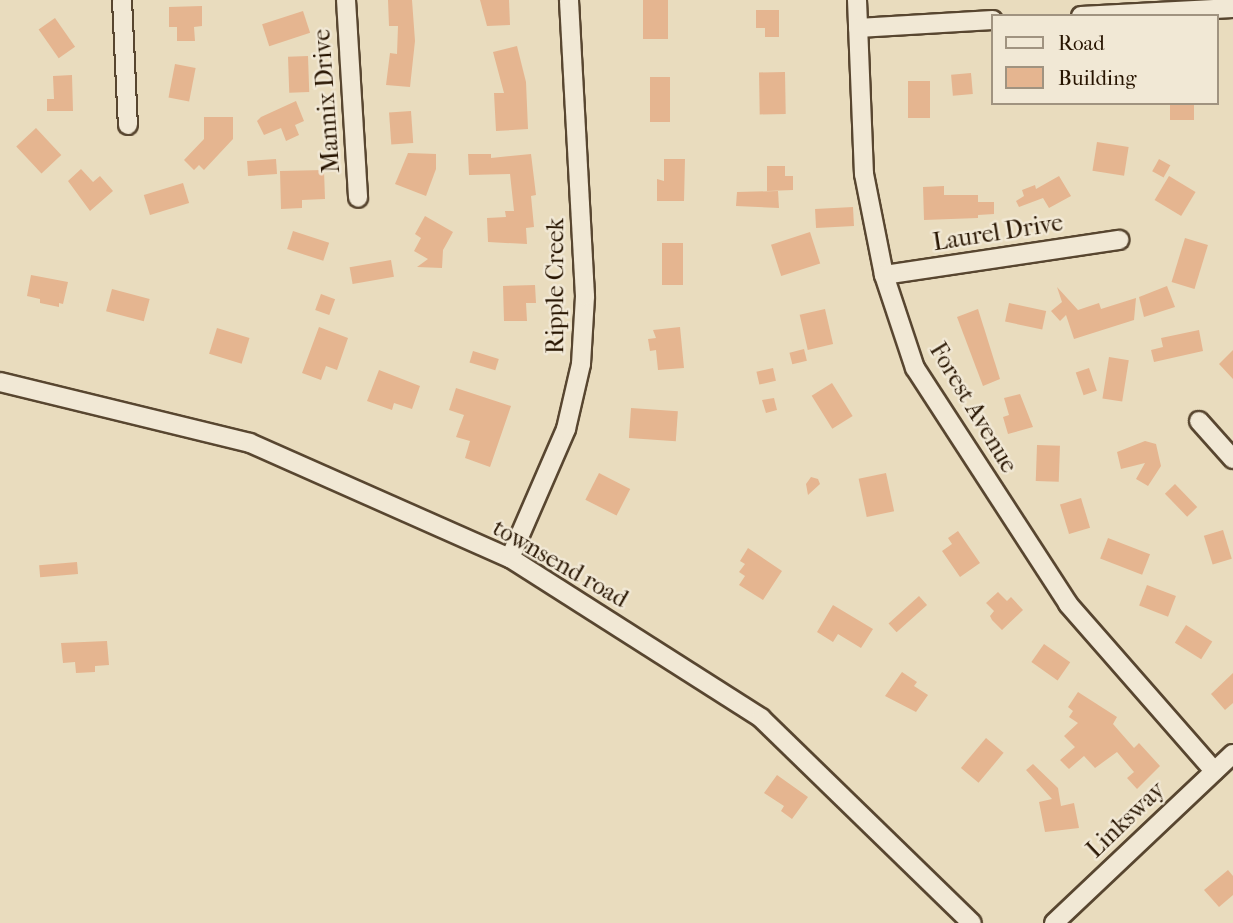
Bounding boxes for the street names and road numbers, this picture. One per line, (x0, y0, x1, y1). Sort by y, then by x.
street label: Mannix Drive (308, 28, 346, 174)
street label: Laurel Drive (931, 209, 1065, 257)
street label: Ripple Creek (542, 218, 570, 354)
street label: Forest Avenue (923, 338, 1023, 478)
street label: townsend road (487, 514, 633, 614)
street label: Linksway (1081, 776, 1171, 864)

